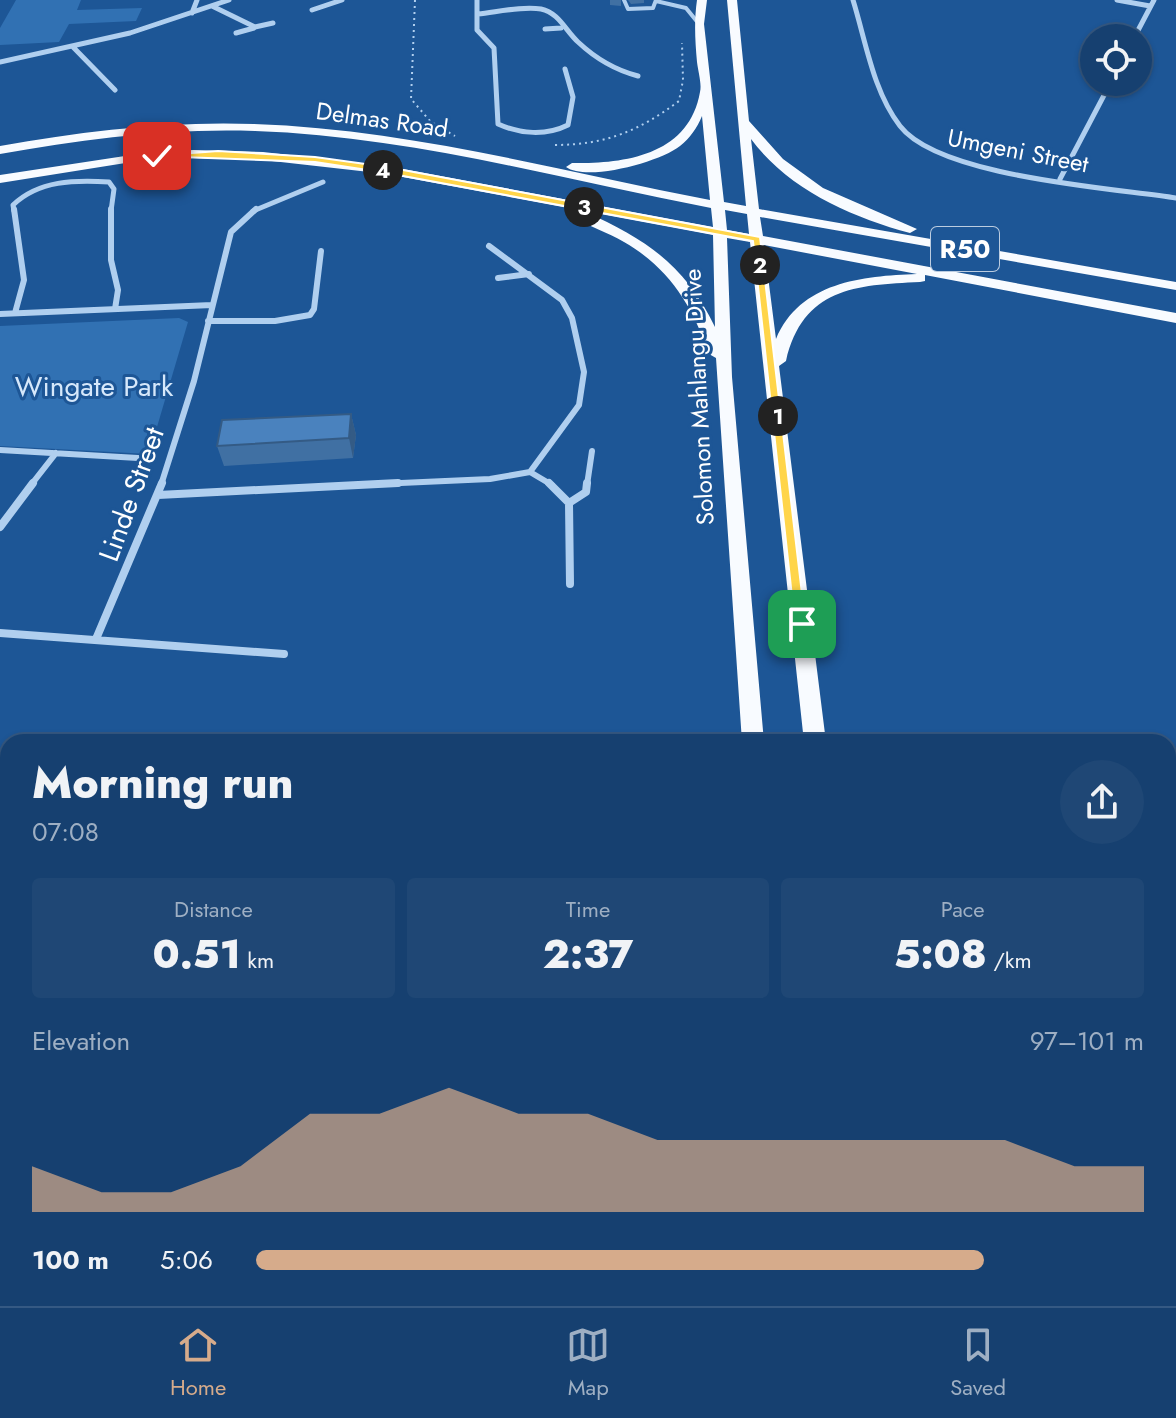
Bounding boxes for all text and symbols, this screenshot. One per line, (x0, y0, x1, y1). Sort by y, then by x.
map controls (1080, 24, 1152, 96)
button: locate (1080, 24, 1152, 96)
street label: Delmas Road (314, 93, 450, 146)
street label: Umgeni Street (945, 120, 1092, 181)
pin (123, 122, 191, 190)
icon: check (135, 134, 179, 178)
pin: 4 (363, 150, 403, 190)
text: 4 (375, 154, 391, 186)
pin: 3 (564, 187, 604, 227)
text: 3 (577, 191, 591, 223)
road number: R50 (931, 227, 999, 271)
pin: 2 (740, 245, 780, 285)
text: 2 (753, 249, 767, 281)
street label: Solomon Mahlangu Drive (674, 268, 723, 526)
park label: Wingate Park (15, 366, 174, 407)
pin: 1 (758, 396, 798, 436)
text: 1 (772, 400, 784, 432)
street label: Linde Street (88, 421, 175, 567)
pin (768, 590, 836, 658)
icon: arrive (780, 602, 824, 646)
text: Morning run (32, 751, 294, 815)
button: share (1060, 760, 1144, 844)
text: 07:08 (32, 813, 99, 851)
text: Distance (174, 893, 253, 925)
text: Time (566, 893, 610, 925)
text: Pace (941, 893, 985, 925)
text: 0.51 (152, 925, 241, 983)
text: 2:37 (543, 925, 633, 983)
text: 5:08 (894, 925, 987, 983)
text: km (241, 944, 274, 976)
text: /km (987, 944, 1032, 976)
text: Elevation (32, 1022, 130, 1060)
text: 97–101 m (1030, 1022, 1144, 1060)
text: 100 m (32, 1241, 109, 1279)
text: 5:06 (160, 1241, 213, 1279)
tab: Home (170, 1323, 226, 1403)
tab: Map (566, 1323, 610, 1403)
tab: Saved (950, 1323, 1006, 1403)

